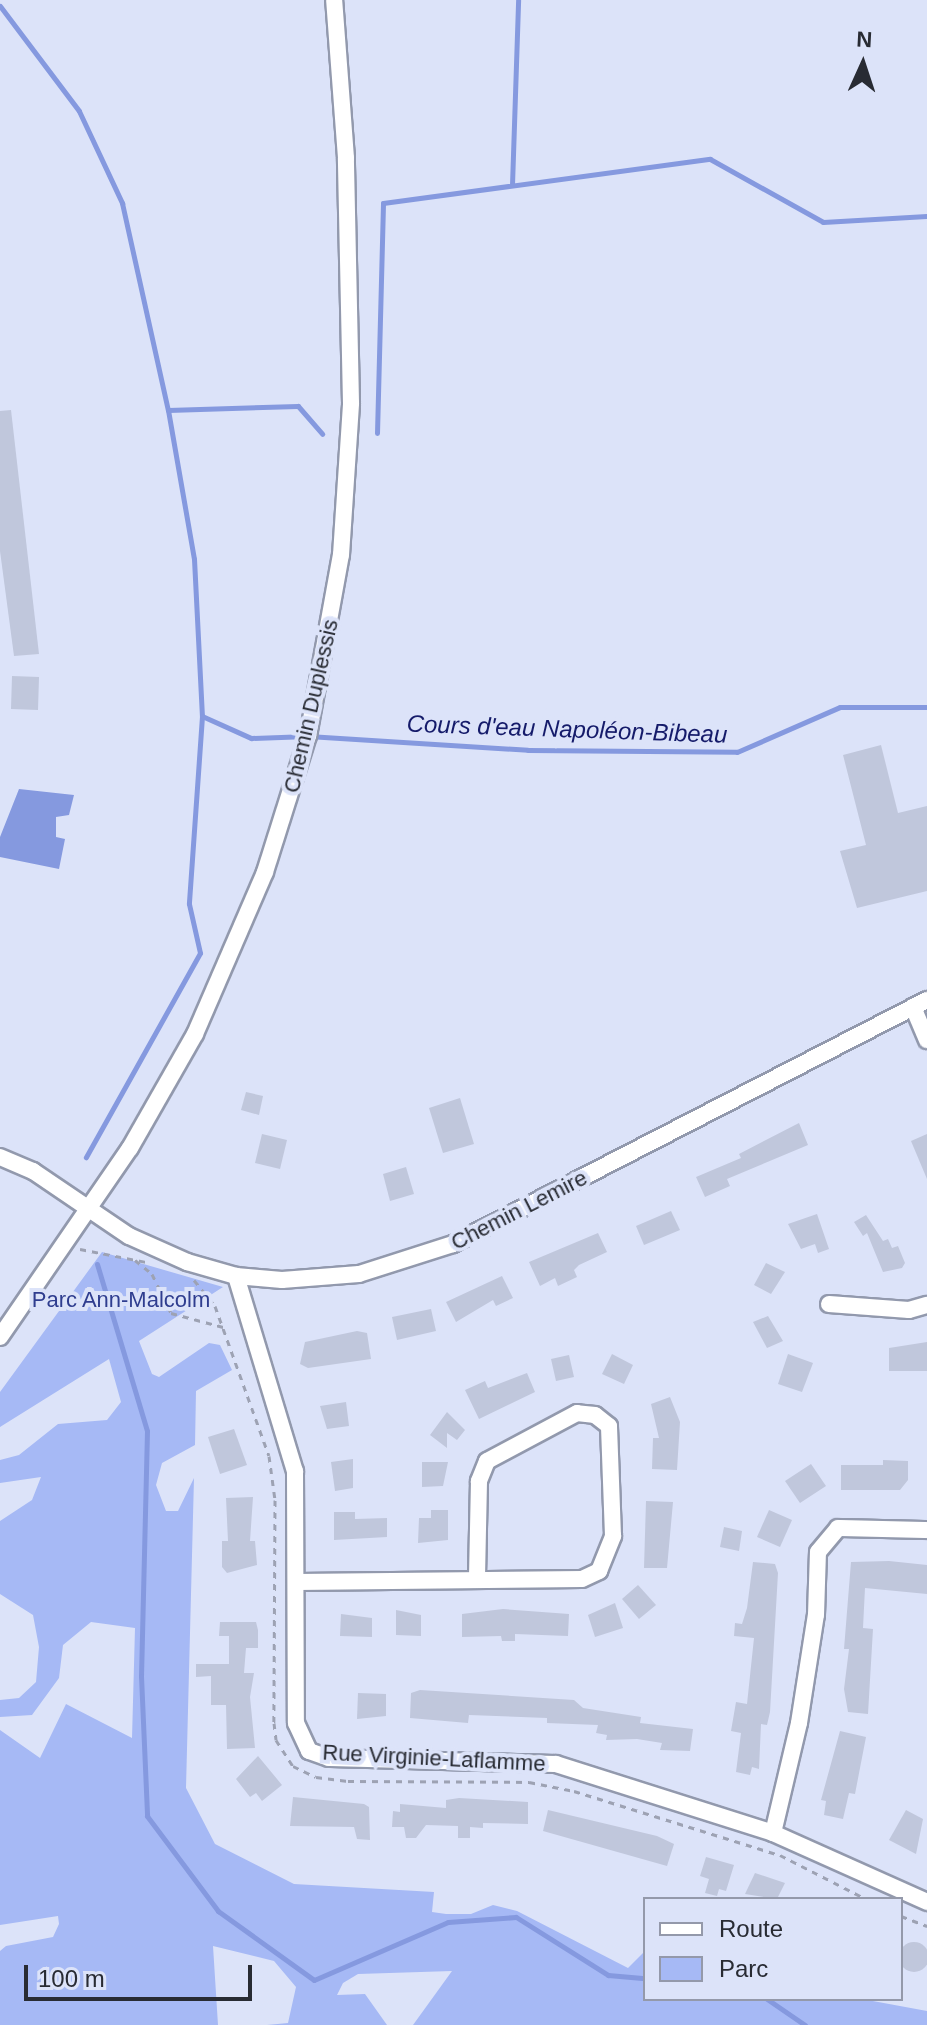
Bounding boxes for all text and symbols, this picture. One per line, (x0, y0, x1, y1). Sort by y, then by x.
north arrow (823, 24, 903, 104)
text: N (856, 27, 873, 52)
street label: Chemin Duplessis (278, 617, 344, 795)
water label: Cours d'eau Napoléon-Bibeau (406, 709, 728, 749)
street label: Chemin Lemire (447, 1164, 591, 1256)
park label: Parc Ann-Malcolm (31, 1287, 211, 1313)
street label: Rue Virginie-Laflamme (322, 1739, 546, 1777)
legend (643, 1897, 903, 2001)
text: Route (719, 1915, 783, 1942)
scale bar (28, 1949, 256, 1999)
text: Parc (719, 1955, 768, 1982)
text: 100 m (38, 1965, 105, 1992)

